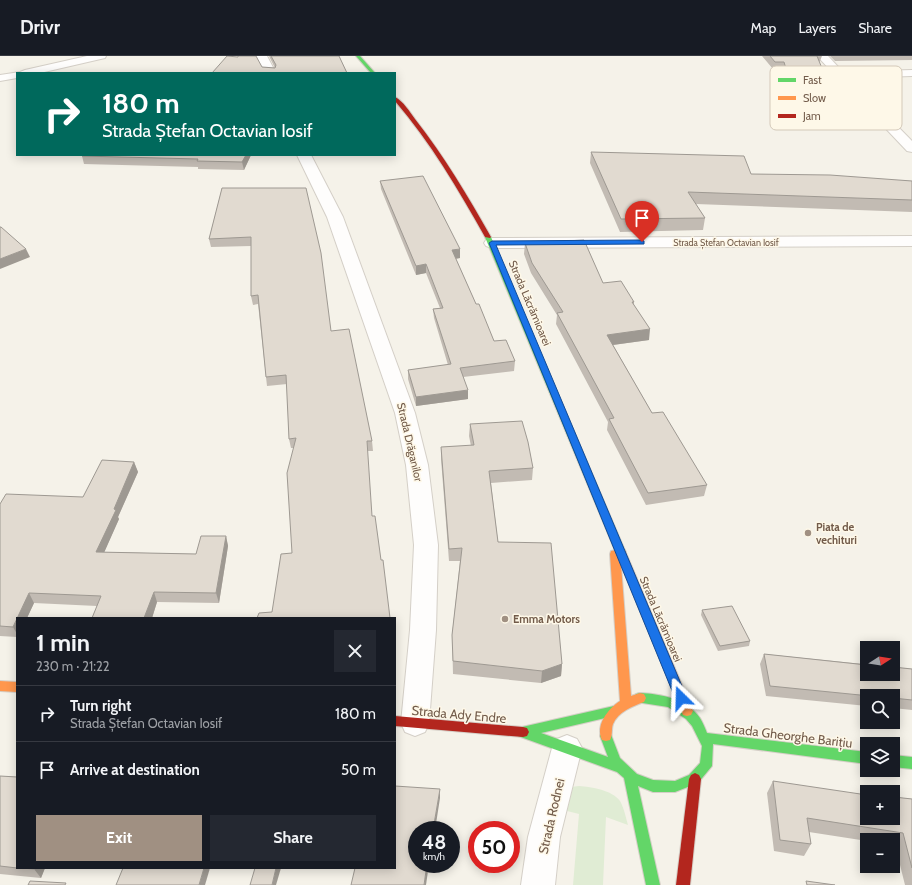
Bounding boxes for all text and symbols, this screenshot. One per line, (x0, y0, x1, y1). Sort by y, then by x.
text: Drivr (20, 16, 60, 39)
text: Map (751, 19, 776, 37)
text: Layers (798, 19, 836, 37)
text: Share (858, 19, 892, 37)
legend (770, 66, 902, 130)
text: Fast (803, 73, 822, 87)
text: 180 m (102, 86, 180, 120)
icon: right (36, 88, 88, 140)
text: Slow (803, 91, 826, 105)
text: Jam (802, 109, 821, 123)
text: Strada Ștefan Octavian Iosif (102, 120, 313, 142)
pin (625, 201, 659, 242)
icon: arrive (631, 207, 653, 229)
street label: Strada Ștefan Octavian Iosif (673, 237, 779, 250)
street label: Strada Lăcrămioarei (506, 258, 554, 348)
street label: Strada Drăganilor (394, 401, 426, 483)
place label: Piata de vechituri (816, 520, 857, 547)
marker: Piata de vechituri (803, 528, 813, 538)
street label: Strada Lăcrămioarei (637, 574, 685, 664)
place label: Emma Motors (513, 612, 580, 626)
marker: Emma Motors (500, 614, 510, 624)
text: 1 min (36, 628, 90, 657)
button: close (334, 630, 376, 672)
north arrow (860, 641, 900, 681)
map controls (860, 641, 900, 873)
text: 230 m · 21:22 (36, 658, 110, 674)
position arrow (660, 677, 702, 719)
button: search (860, 689, 900, 729)
text: Turn right (70, 697, 131, 715)
street label: Strada Ady Endre (411, 702, 507, 726)
icon: right (36, 703, 58, 725)
text: 180 m (335, 705, 376, 723)
text: Strada Ștefan Octavian Iosif (70, 715, 222, 731)
street label: Strada Gheorghe Barițiu (722, 719, 854, 752)
button: layers (860, 737, 900, 777)
icon: arrive (36, 759, 58, 781)
text: Arrive at destination (70, 761, 200, 779)
text: 50 m (341, 761, 376, 779)
street label: Strada Rodnei (535, 777, 567, 855)
button: + (860, 785, 900, 825)
button: Exit (36, 815, 202, 861)
button: Share (210, 815, 376, 861)
speed limit sign: 50 (468, 821, 520, 873)
text: 48 (422, 830, 446, 854)
button: − (860, 833, 900, 873)
text: km/h (423, 850, 445, 863)

